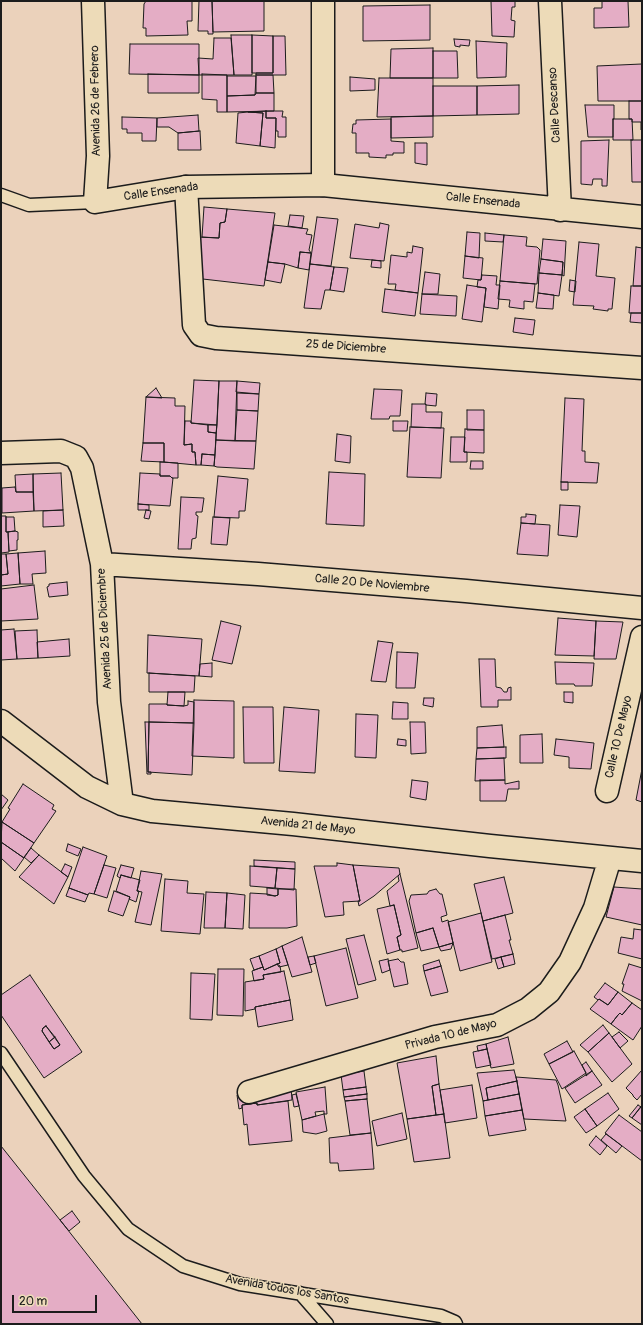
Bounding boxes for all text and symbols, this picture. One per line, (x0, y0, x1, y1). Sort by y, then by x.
street label: Avenida 26 de Febrero (88, 45, 104, 157)
street label: Calle Descanso (546, 67, 564, 143)
street label: Calle Ensenada (123, 180, 199, 204)
street label: Calle Ensenada (445, 190, 521, 212)
street label: 25 de Diciembre (305, 337, 387, 357)
street label: Avenida 25 de Diciembre (95, 568, 115, 690)
street label: Calle 20 De Noviembre (314, 572, 430, 596)
street label: Calle 10 De Mayo (602, 694, 636, 780)
street label: Avenida 21 de Mayo (260, 814, 356, 838)
street label: Privada 10 de Mayo (404, 1017, 498, 1053)
street label: Avenida todos los Santos (224, 1272, 350, 1308)
scale bar (14, 1287, 99, 1313)
text: 20 m (19, 1294, 47, 1309)

